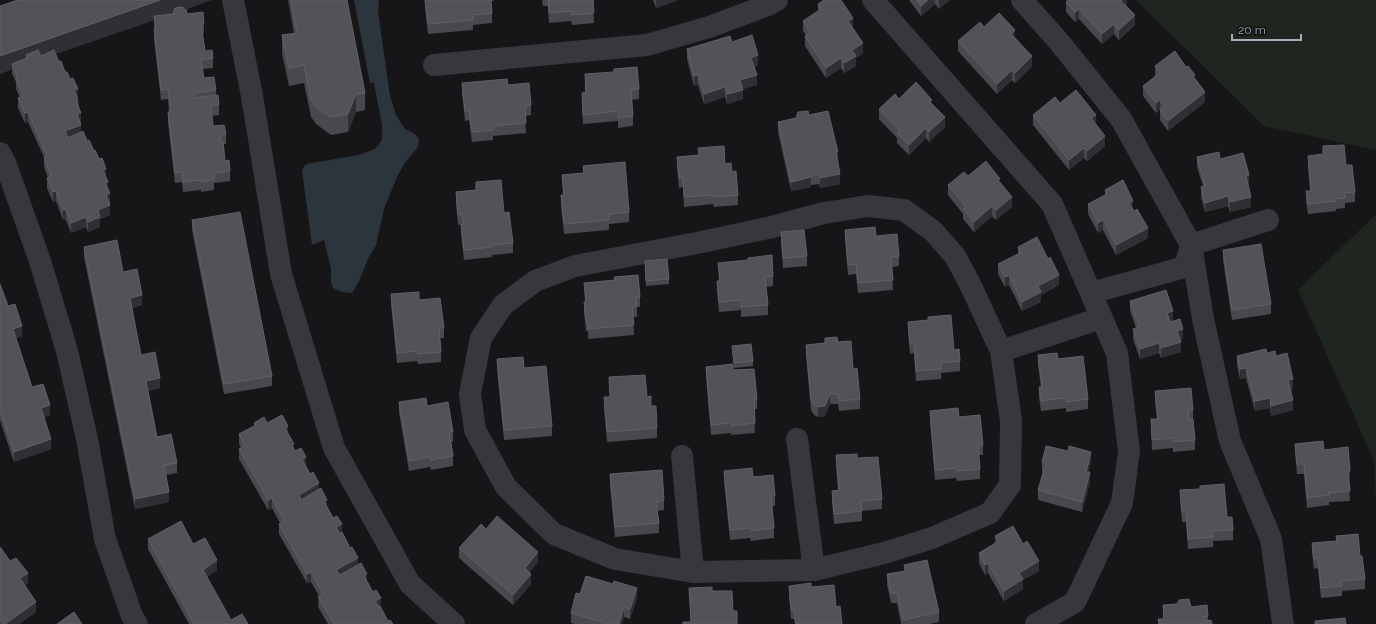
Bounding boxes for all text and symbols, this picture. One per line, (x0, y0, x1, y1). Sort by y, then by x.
scale bar (1232, 16, 1301, 42)
text: 20 m (1238, 23, 1266, 37)

